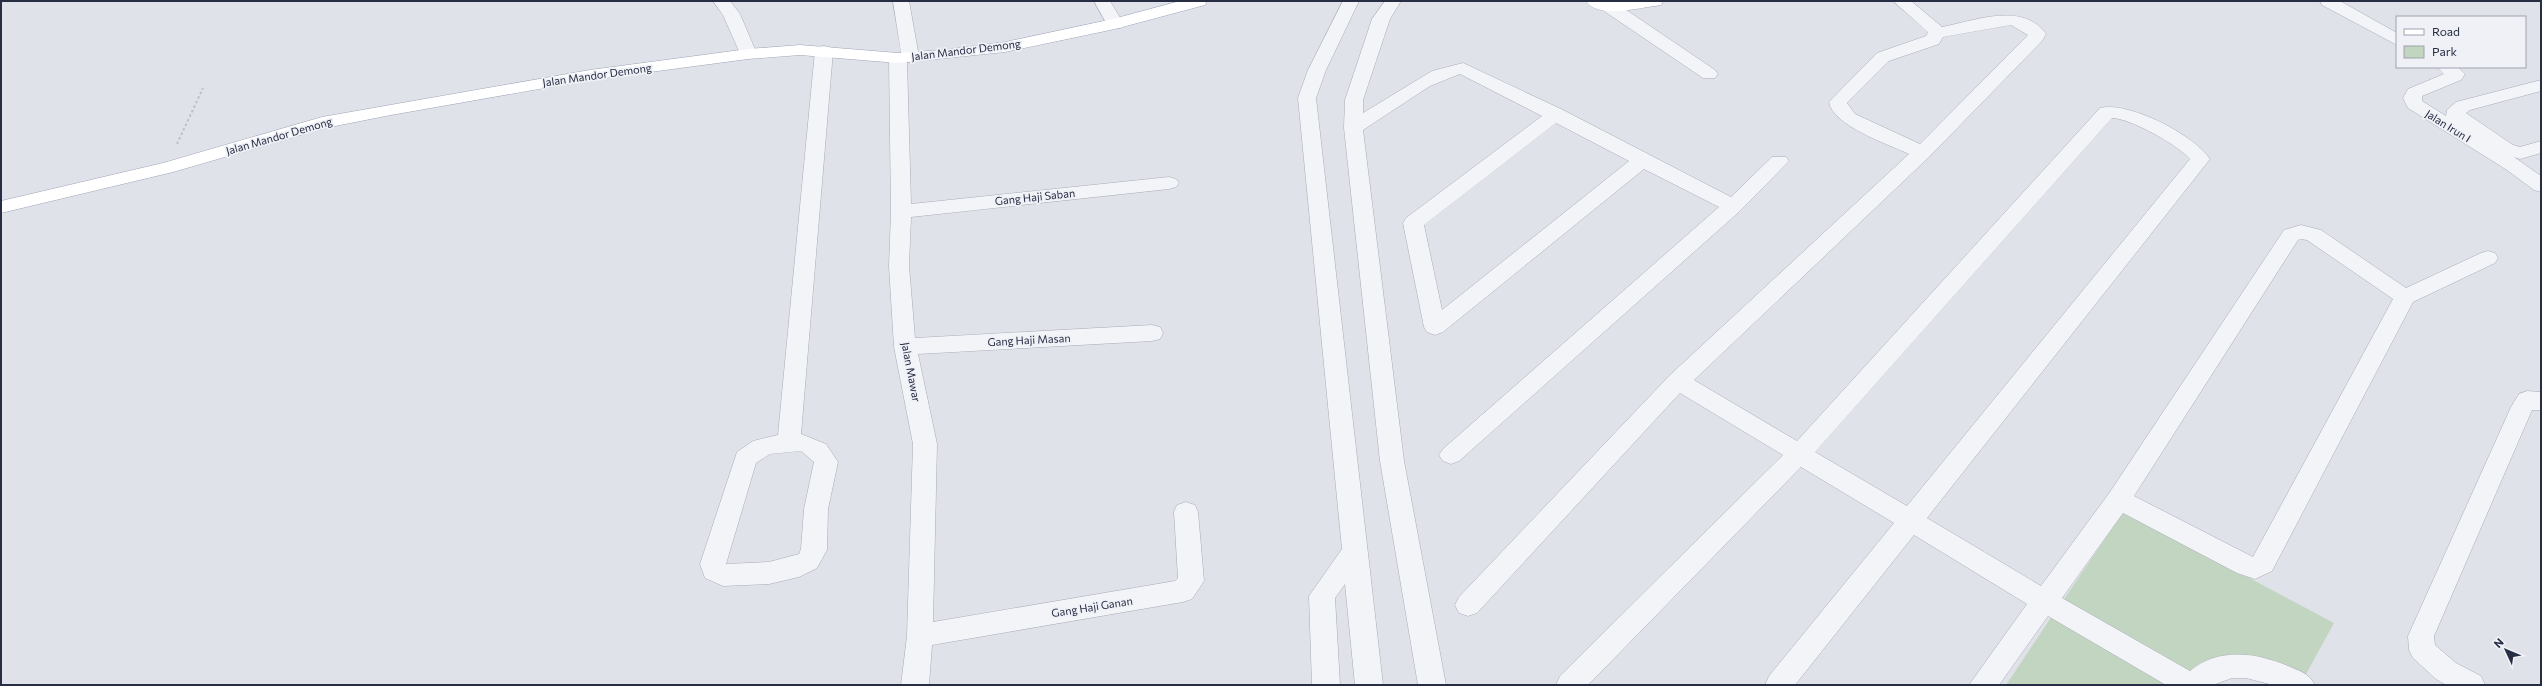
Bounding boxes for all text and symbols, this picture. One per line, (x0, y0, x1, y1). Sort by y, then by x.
legend (2396, 16, 2526, 68)
text: Road (2432, 24, 2460, 38)
street label: Jalan Mandor Demong (910, 36, 1022, 64)
text: Park (2432, 44, 2458, 58)
street label: Jalan Mandor Demong (541, 60, 653, 90)
street label: Jalan Irun I (2423, 107, 2473, 145)
street label: Jalan Mandor Demong (224, 114, 334, 158)
street label: Gang Haji Saban (994, 186, 1076, 207)
street label: Gang Haji Masan (987, 331, 1071, 348)
street label: Jalan Mawar (898, 341, 924, 404)
street label: Gang Haji Ganan (1050, 594, 1133, 619)
north arrow (2486, 630, 2526, 670)
text: N (2491, 635, 2506, 650)

